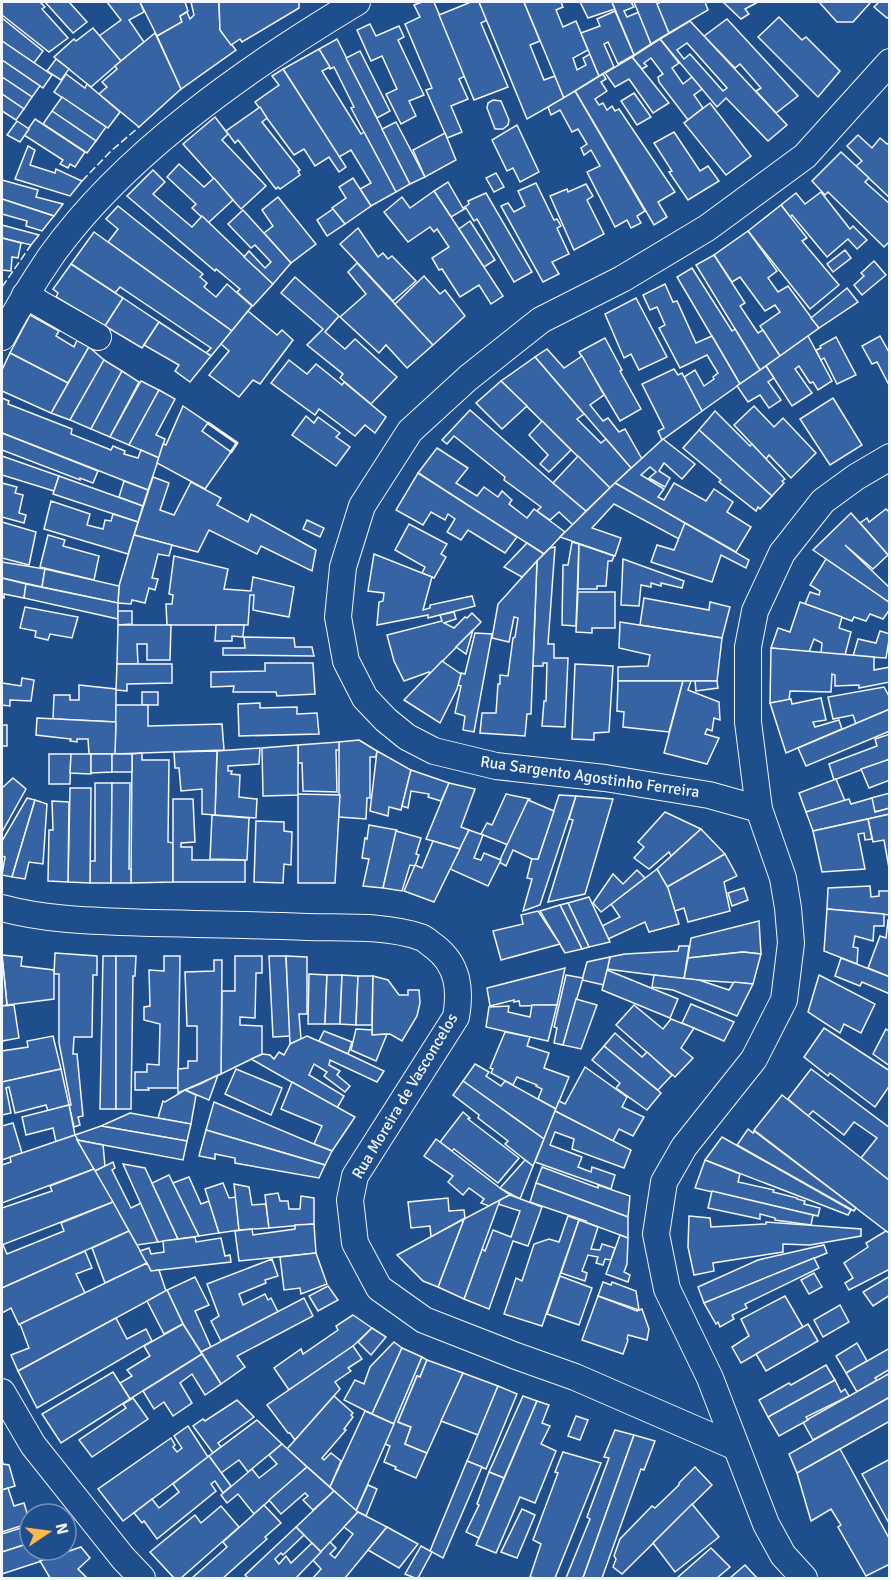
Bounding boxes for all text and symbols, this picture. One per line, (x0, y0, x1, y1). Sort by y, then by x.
street label: Rua Sargento Agostinho Ferreira (479, 752, 701, 802)
street label: Rua Moreira de Vasconcelos (348, 1010, 462, 1182)
north arrow (18, 1502, 78, 1562)
text: N (51, 1521, 73, 1537)

